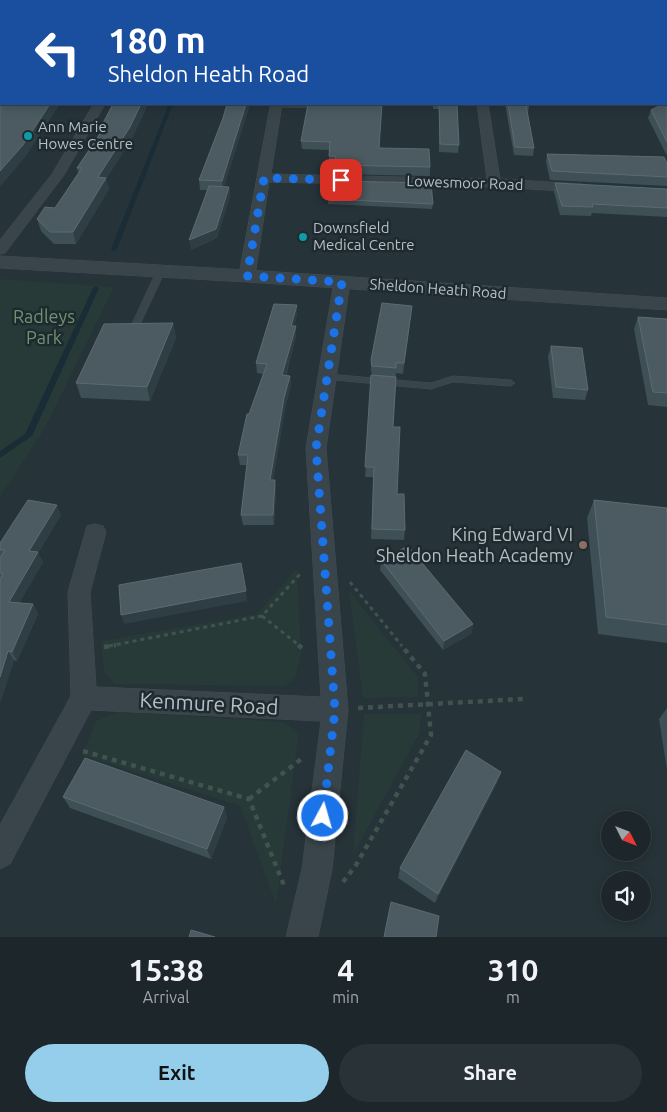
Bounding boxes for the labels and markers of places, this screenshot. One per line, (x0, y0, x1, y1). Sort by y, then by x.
place label: Ann Marie Howes Centre (38, 118, 133, 152)
marker: Ann Marie Howes Centre (22, 130, 34, 142)
pin (320, 159, 362, 201)
place label: Downsfield Medical Centre (313, 219, 415, 253)
marker: Downsfield Medical Centre (297, 231, 309, 243)
place label: King Edward VI Sheldon Heath Academy (376, 524, 573, 565)
marker: King Edward VI Sheldon Heath Academy (577, 539, 589, 551)

